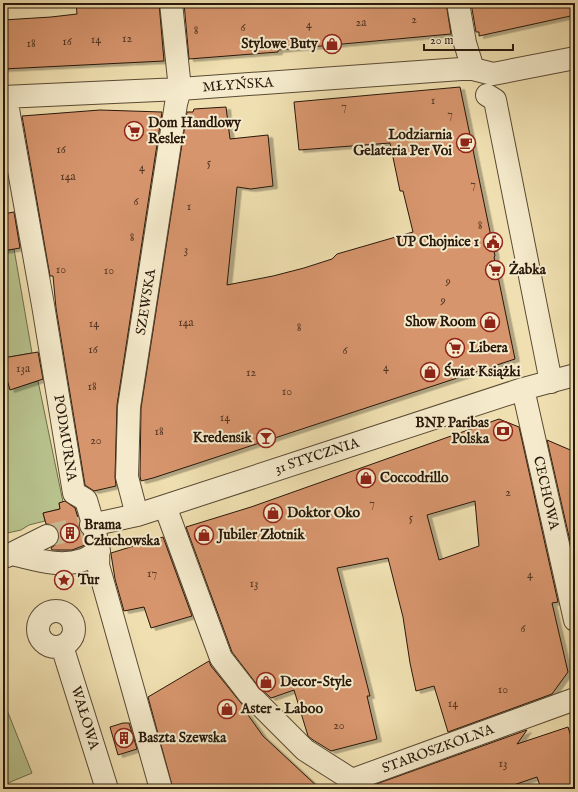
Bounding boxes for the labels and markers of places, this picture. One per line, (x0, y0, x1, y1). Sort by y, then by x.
shop icon: Stylowe Buty (321, 33, 343, 55)
place label: Stylowe Buty (241, 35, 319, 53)
place label: Dom Handlowy Resler (148, 114, 242, 148)
supermarket icon: Dom Handlowy Resler (123, 120, 145, 142)
place label: Lodziarnia Gelateria Per Voi (353, 126, 453, 160)
cafe icon: Lodziarnia Gelateria Per Voi (455, 132, 477, 154)
public building icon: UP Chojnice 1 (482, 231, 504, 253)
place label: UP Chojnice 1 (395, 233, 479, 251)
supermarket icon: Żabka (484, 259, 506, 281)
place label: Żabka (509, 260, 547, 279)
shop icon: Show Room (479, 311, 501, 333)
place label: Show Room (405, 313, 476, 331)
supermarket icon: Libera (444, 337, 466, 359)
place label: Libera (469, 339, 509, 357)
shop icon: Świat Książki (419, 361, 441, 383)
place label: Świat Książki (444, 362, 521, 381)
place label: BNP Paribas Polska (415, 414, 490, 448)
bank icon: BNP Paribas Polska (492, 420, 514, 442)
bar icon: Kredensik (255, 427, 277, 449)
place label: Kredensik (193, 429, 253, 447)
shop icon: Coccodrillo (355, 467, 377, 489)
place label: Coccodrillo (380, 469, 449, 487)
shop icon: Doktor Oko (262, 502, 284, 524)
place label: Doktor Oko (287, 504, 361, 522)
place label: Brama Człuchowska (84, 516, 161, 550)
building icon: Brama Człuchowska (59, 522, 81, 544)
shop icon: Jubiler Złotnik (193, 524, 215, 546)
place label: Jubiler Złotnik (216, 526, 305, 544)
place icon: Tur (53, 569, 75, 591)
place label: Tur (77, 571, 100, 589)
shop icon: Decor-Style (255, 671, 277, 693)
place label: Decor-Style (280, 673, 352, 691)
shop icon: Aster - Laboo (216, 698, 238, 720)
place label: Aster - Laboo (240, 700, 323, 718)
building icon: Baszta Szewska (113, 727, 135, 749)
place label: Baszta Szewska (138, 729, 227, 747)

